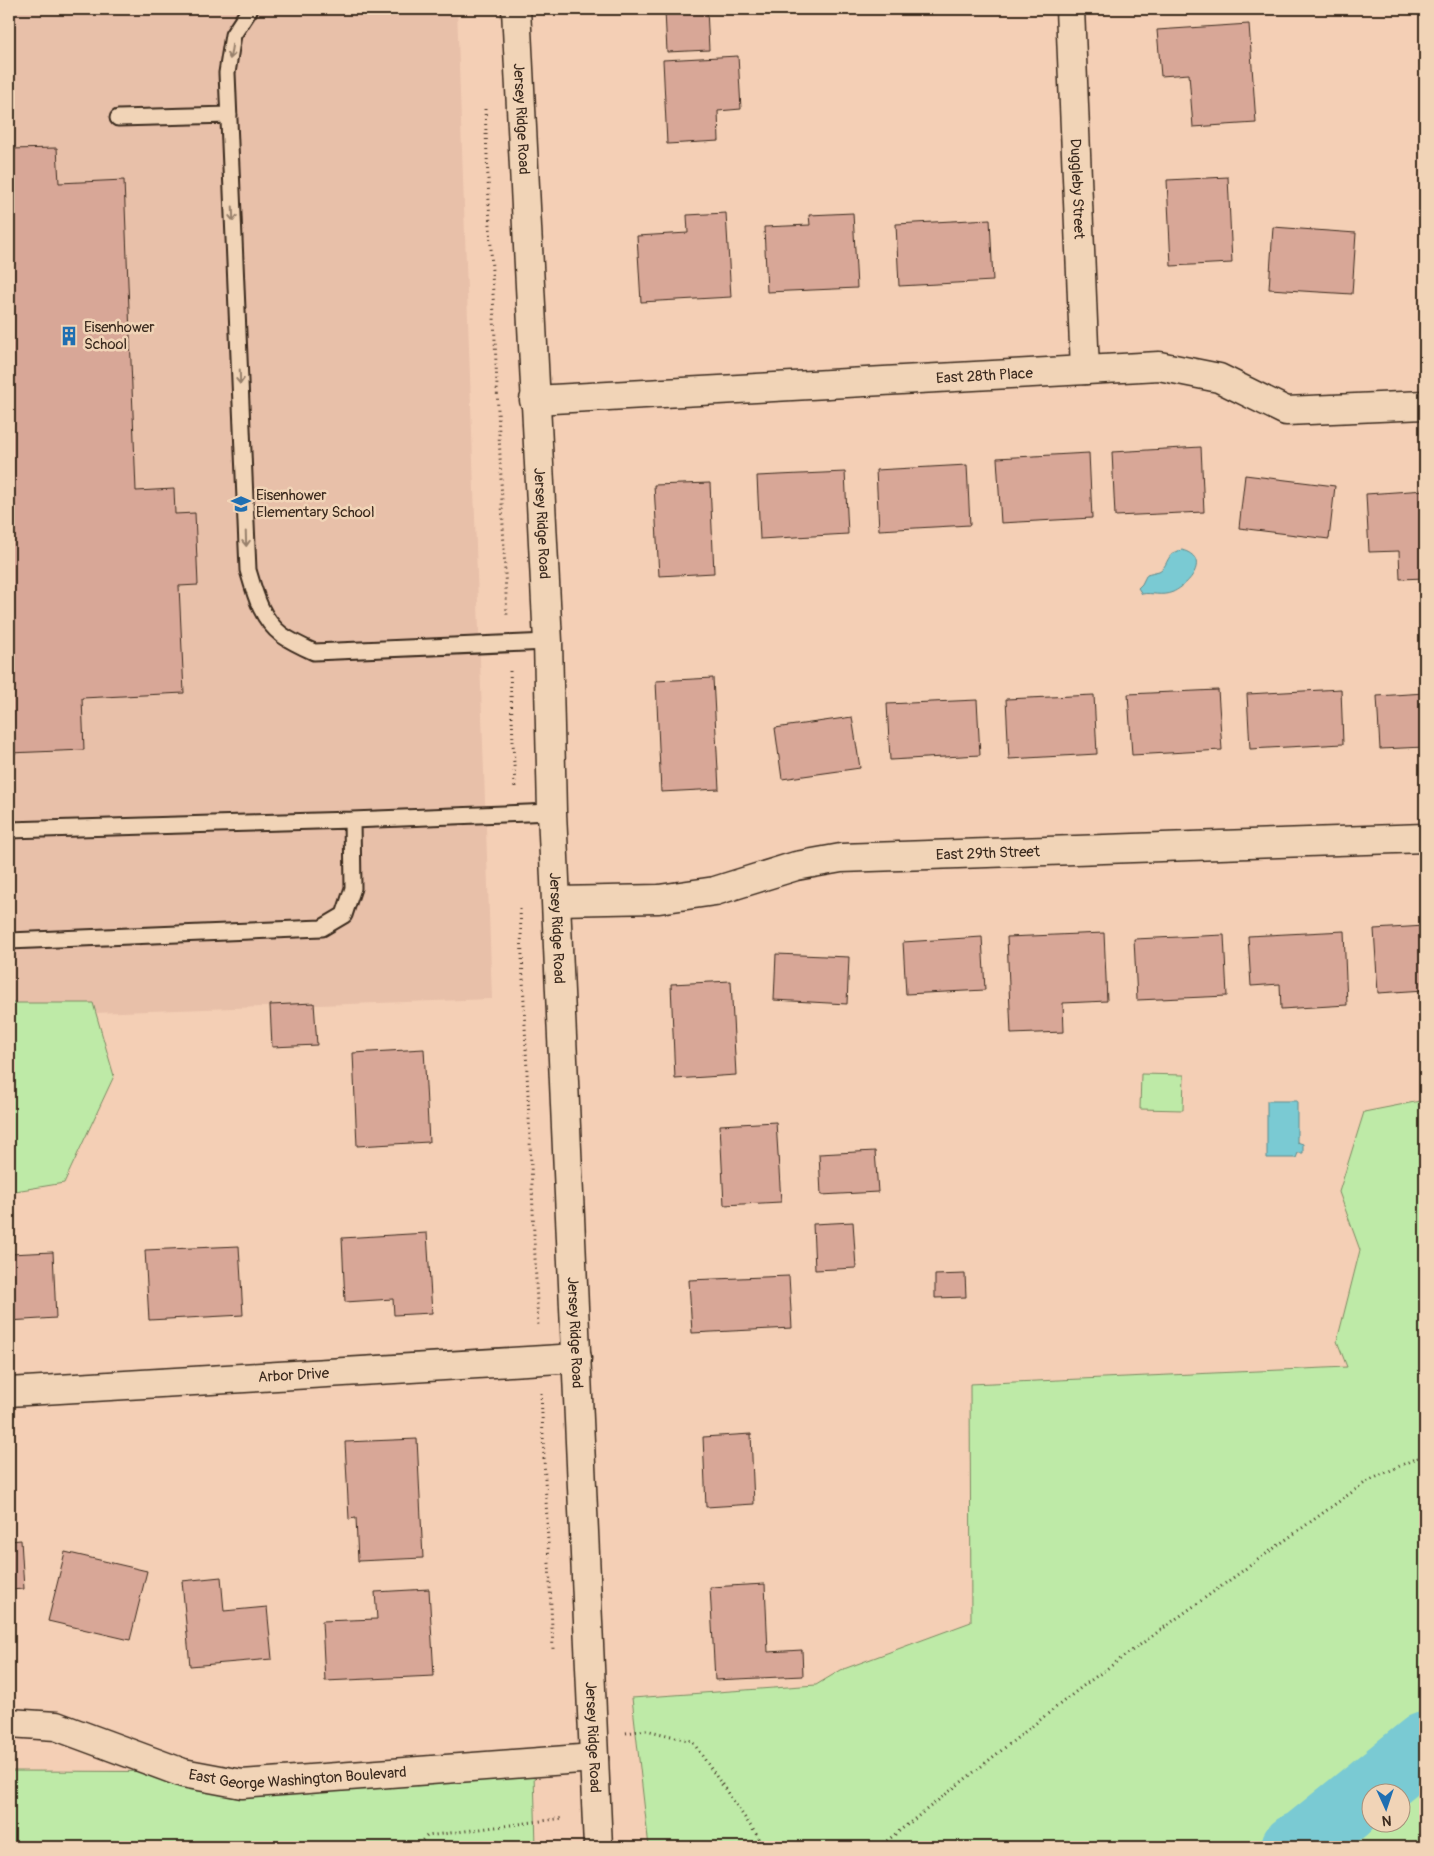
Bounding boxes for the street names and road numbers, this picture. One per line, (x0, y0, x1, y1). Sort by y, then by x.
street label: Jersey Ridge Road (509, 63, 533, 175)
street label: Duggleby Street (1065, 138, 1089, 240)
street label: East 28th Place (935, 364, 1034, 388)
street label: Jersey Ridge Road (529, 467, 554, 580)
street label: East 29th Street (936, 842, 1041, 865)
street label: Jersey Ridge Road (545, 872, 569, 984)
street label: Jersey Ridge Road (563, 1276, 587, 1389)
street label: Arbor Drive (257, 1364, 330, 1387)
street label: Jersey Ridge Road (581, 1681, 605, 1793)
street label: East George Washington Boulevard (187, 1763, 407, 1794)

